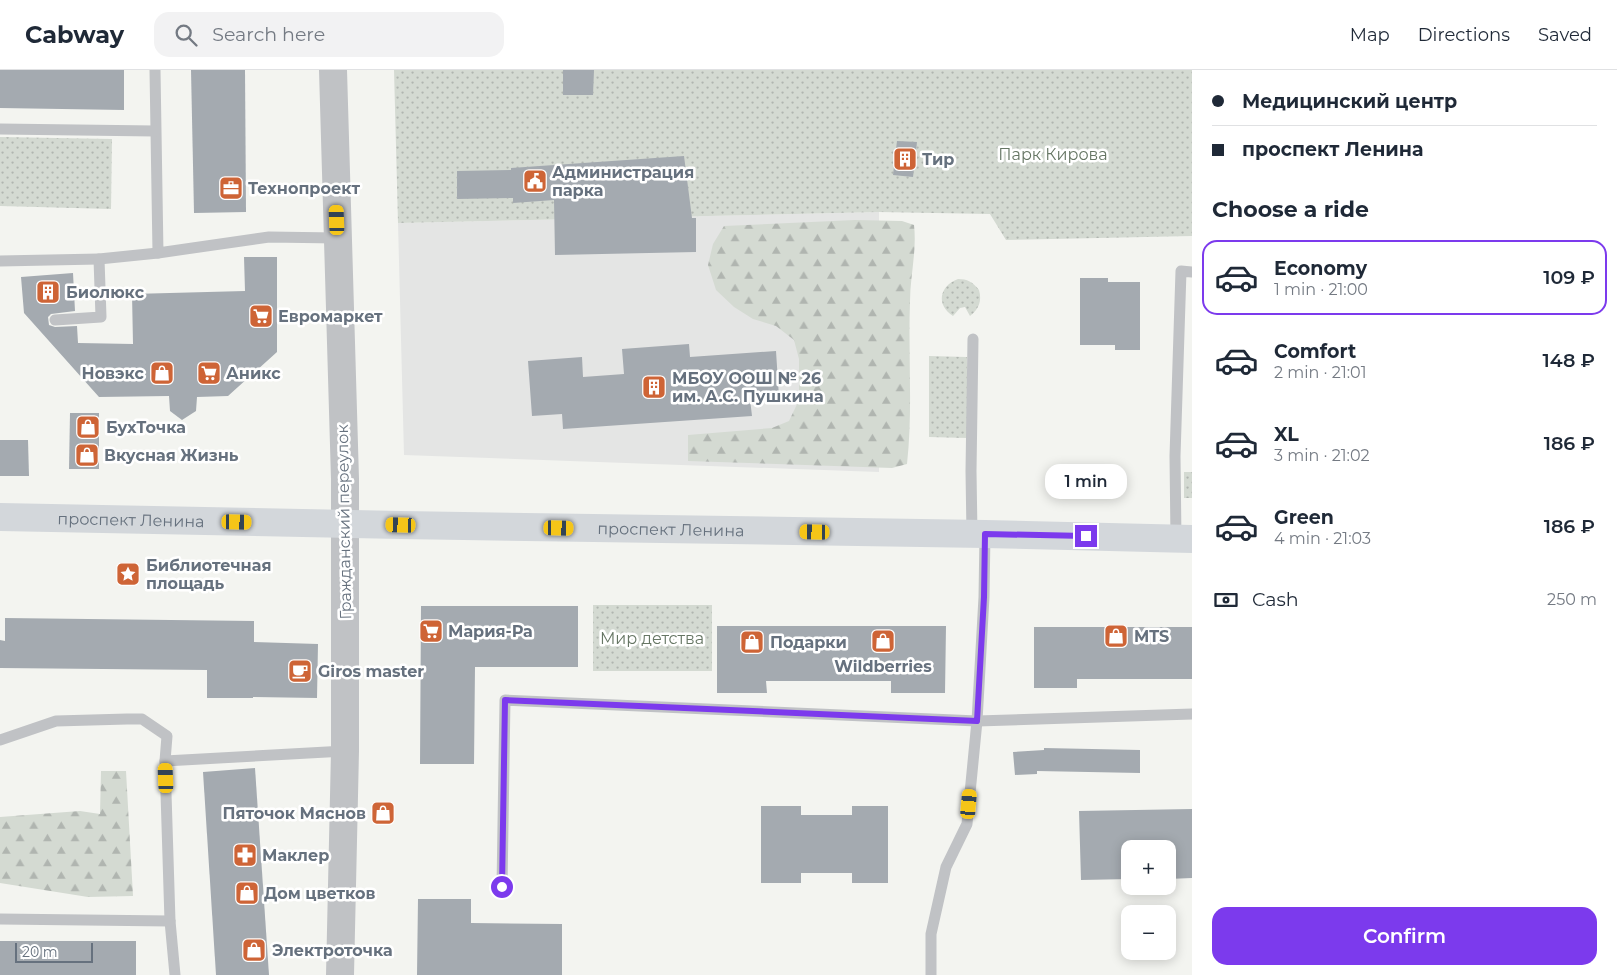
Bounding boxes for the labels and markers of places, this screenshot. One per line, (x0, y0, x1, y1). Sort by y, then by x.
building icon: Тир (892, 146, 918, 172)
place label: Тир (922, 150, 954, 169)
place label: Администрация парка (552, 163, 694, 200)
public building icon: Администрация парка (522, 168, 548, 194)
office icon: Технопроект (218, 175, 244, 201)
place label: Технопроект (248, 179, 360, 198)
building icon: Биолюкс (35, 279, 61, 305)
place label: Биолюкс (66, 283, 145, 302)
supermarket icon: Евромаркет (248, 303, 274, 329)
place label: Евромаркет (278, 307, 383, 326)
shop icon: Новэкс (149, 360, 175, 386)
supermarket icon: Аникс (196, 360, 222, 386)
place label: Новэкс (82, 364, 145, 383)
place label: Аникс (226, 364, 281, 383)
place label: МБОУ ООШ № 26 им. А.С. Пушкина (672, 369, 824, 406)
building icon: МБОУ ООШ № 26 им. А.С. Пушкина (641, 374, 667, 400)
shop icon: БухТочка (75, 414, 101, 440)
place label: БухТочка (106, 418, 186, 437)
shop icon: Вкусная Жизнь (74, 442, 100, 468)
place label: Вкусная Жизнь (104, 446, 239, 465)
place label: Библиотечная площадь (146, 556, 271, 593)
place icon: Библиотечная площадь (115, 561, 141, 587)
supermarket icon: Мария-Ра (418, 618, 444, 644)
place label: Мария-Ра (448, 622, 533, 641)
shop icon: MTS (1103, 623, 1129, 649)
place label: MTS (1134, 627, 1169, 646)
shop icon: Wildberries (870, 628, 896, 654)
shop icon: Подарки (739, 629, 765, 655)
place label: Подарки (770, 633, 847, 652)
place label: Wildberries (834, 657, 932, 676)
cafe icon: Giros master (287, 658, 313, 684)
place label: Giros master (318, 662, 424, 681)
shop icon: Пяточок Мяснов (370, 800, 396, 826)
place label: Пяточок Мяснов (222, 804, 366, 823)
pharmacy icon: Маклер (232, 842, 258, 868)
place label: Маклер (262, 846, 329, 865)
shop icon: Дом цветков (234, 880, 260, 906)
place label: Дом цветков (264, 884, 375, 903)
shop icon: Электроточка (241, 937, 267, 963)
place label: Электроточка (272, 941, 393, 960)

